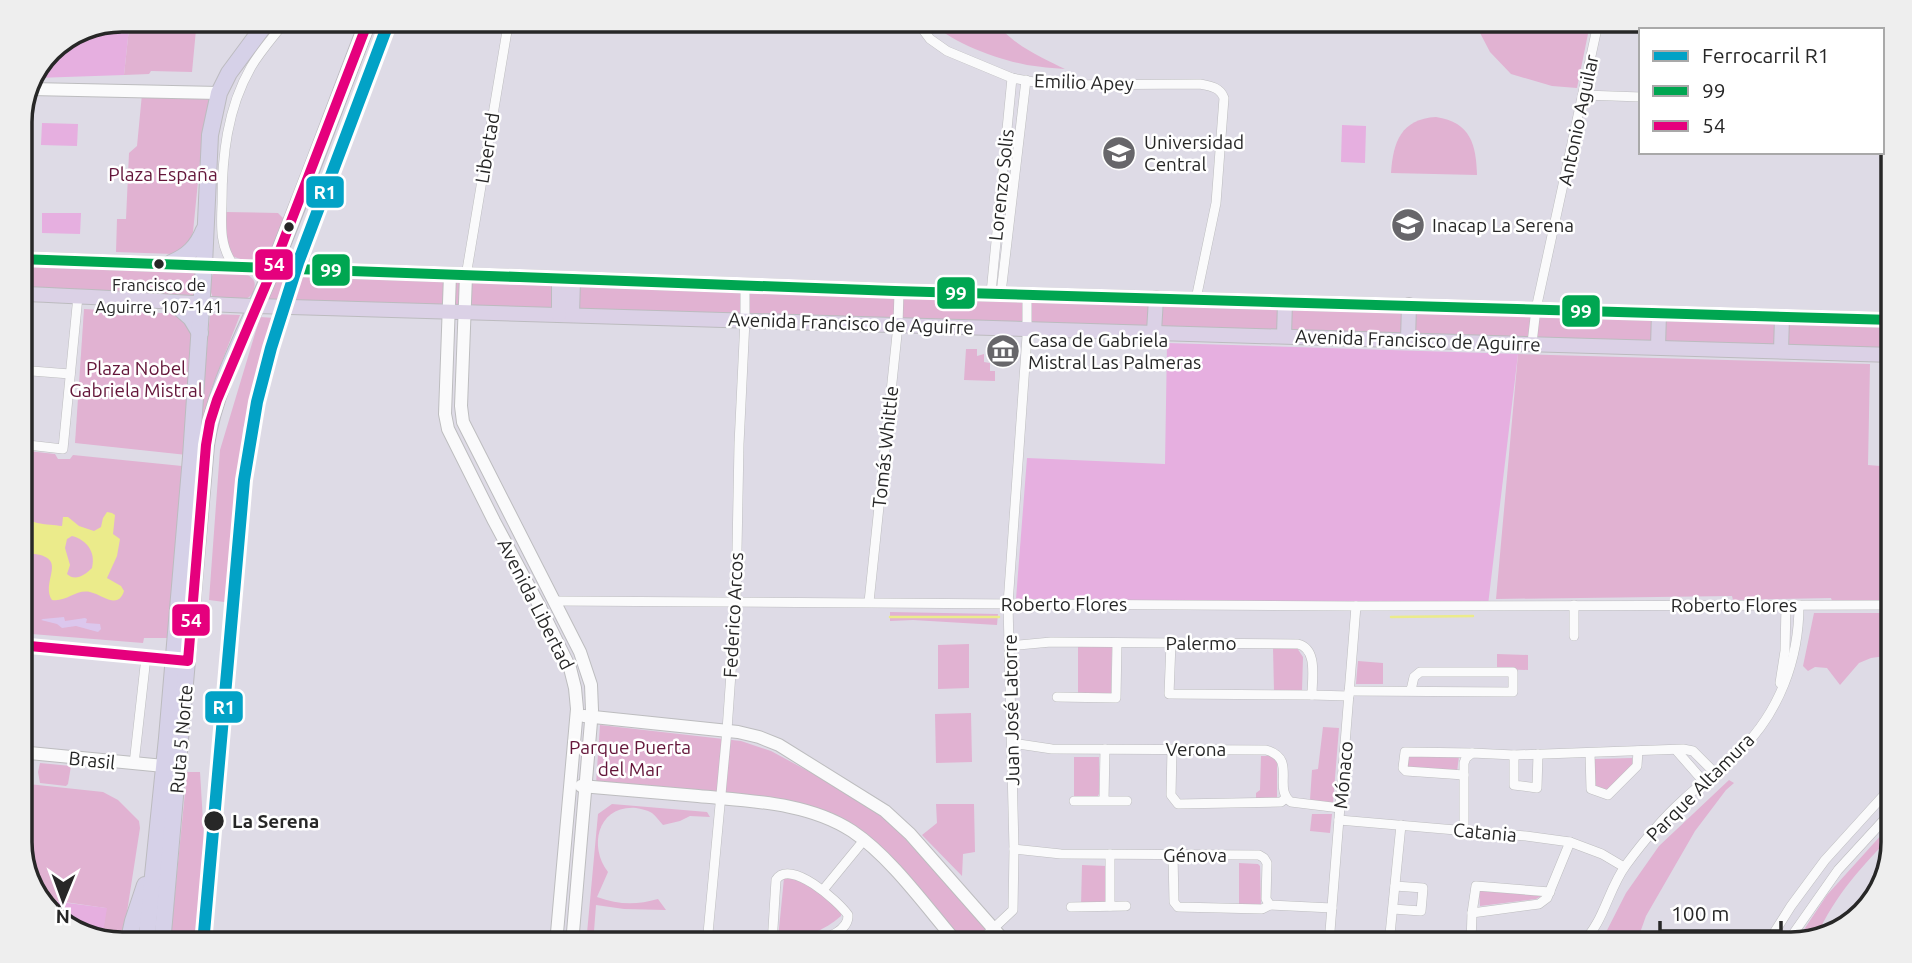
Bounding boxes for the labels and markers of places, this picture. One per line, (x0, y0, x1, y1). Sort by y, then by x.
place label: Universidad Central (1144, 131, 1244, 175)
school or university icon: Universidad Central (1100, 134, 1138, 172)
school or university icon: Inacap La Serena (1389, 206, 1427, 244)
place label: Inacap La Serena (1432, 214, 1574, 236)
unlabelled marker (282, 220, 296, 234)
marker: Francisco de Aguirre, 107-141 (152, 257, 166, 271)
place label: Francisco de Aguirre, 107-141 (95, 275, 223, 316)
place label: Casa de Gabriela Mistral Las Palmeras (1028, 329, 1201, 373)
museum icon: Casa de Gabriela Mistral Las Palmeras (984, 332, 1022, 370)
marker: La Serena (202, 809, 226, 833)
place label: La Serena (232, 810, 319, 832)

